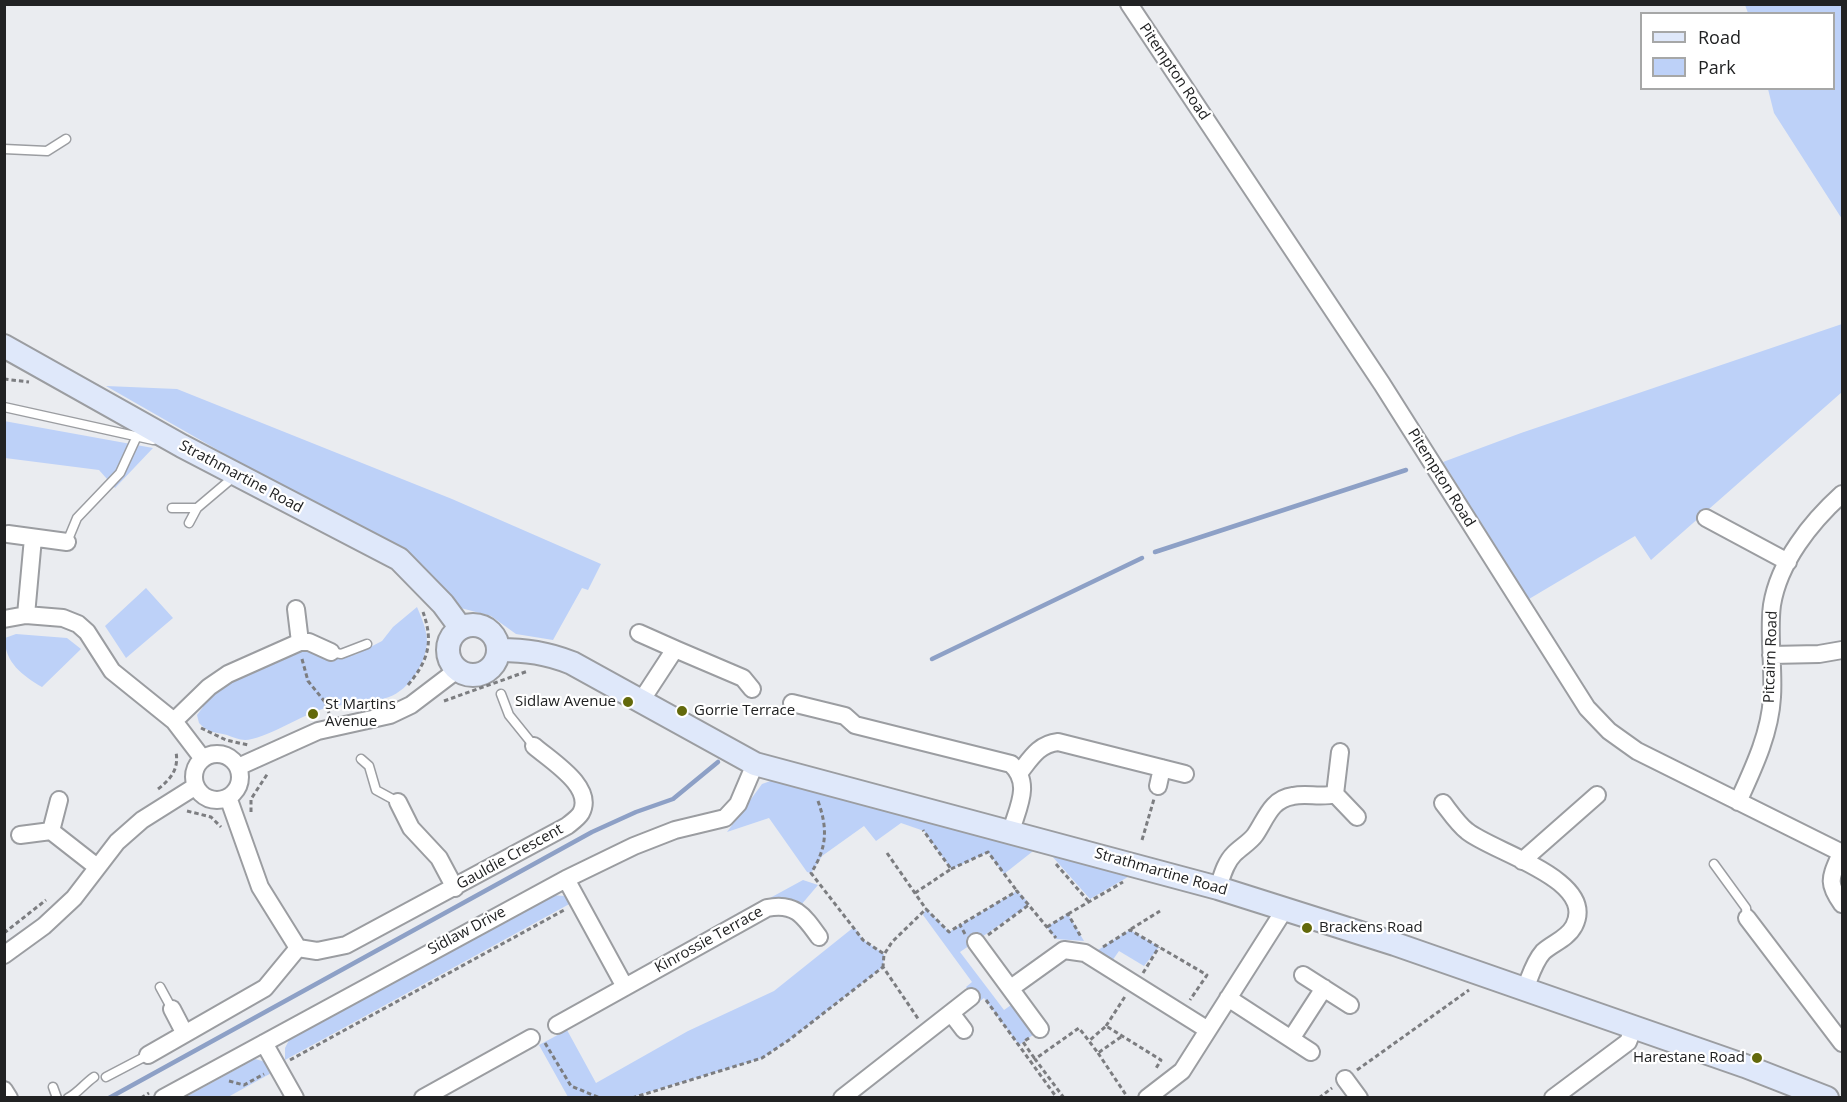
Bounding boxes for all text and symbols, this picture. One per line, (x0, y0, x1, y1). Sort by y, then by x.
legend (1640, 12, 1835, 90)
street label: Pitempton Road (1135, 20, 1213, 124)
text: Road (1698, 25, 1741, 49)
text: Park (1698, 55, 1736, 79)
street label: Pitempton Road (1403, 425, 1479, 531)
street label: Strathmartine Road (176, 437, 306, 517)
street label: Pitcairn Road (1760, 610, 1782, 704)
place label: Sidlaw Avenue (515, 693, 616, 711)
marker: Sidlaw Avenue (621, 695, 635, 709)
place label: St Martins Avenue (325, 696, 396, 731)
place label: Gorrie Terrace (694, 702, 795, 720)
marker: Gorrie Terrace (675, 704, 689, 718)
marker: St Martins Avenue (306, 707, 320, 721)
street label: Gauldie Crescent (454, 820, 566, 894)
street label: Strathmartine Road (1092, 844, 1230, 900)
street label: Sidlaw Drive (425, 903, 509, 959)
street label: Kinrossie Terrace (652, 903, 766, 977)
place label: Brackens Road (1319, 919, 1423, 937)
marker: Brackens Road (1300, 921, 1314, 935)
place label: Harestane Road (1633, 1049, 1745, 1067)
marker: Harestane Road (1750, 1051, 1764, 1065)

